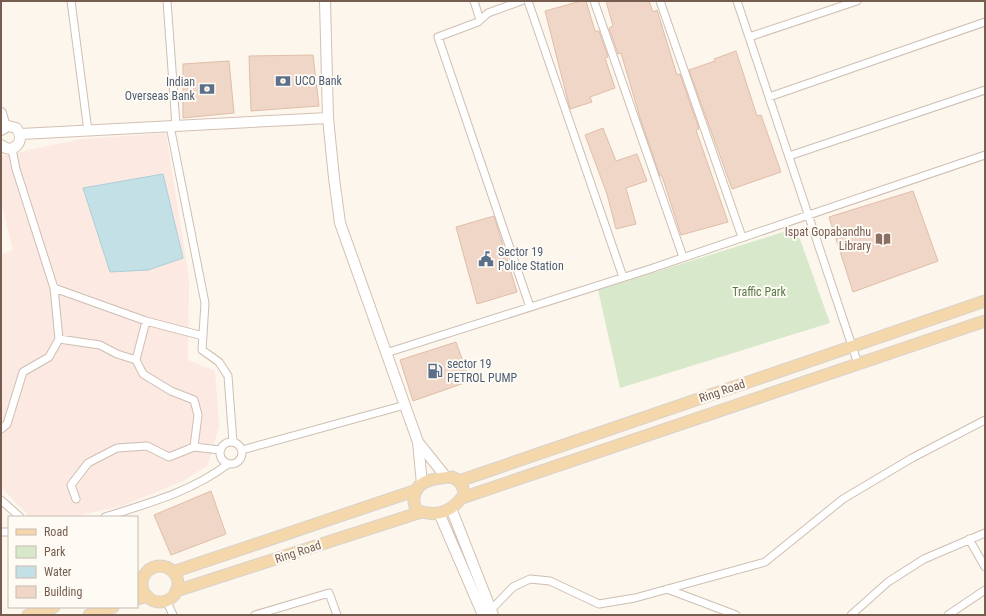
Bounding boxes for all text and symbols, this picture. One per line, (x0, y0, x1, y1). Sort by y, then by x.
bank icon: UCO Bank (274, 72, 292, 90)
place label: UCO Bank (295, 74, 343, 88)
place label: Indian Overseas Bank (125, 75, 196, 103)
bank icon: Indian Overseas Bank (198, 80, 216, 98)
place label: Ispat Gopabandhu Library (785, 225, 871, 253)
library icon: Ispat Gopabandhu Library (874, 230, 892, 248)
place label: Sector 19 Police Station (498, 245, 564, 273)
public building icon: Sector 19 Police Station (477, 250, 495, 268)
park label: Traffic Park (732, 285, 786, 299)
place label: sector 19 PETROL PUMP (447, 357, 517, 385)
fuel station icon: sector 19 PETROL PUMP (426, 362, 444, 380)
street label: Ring Road (697, 377, 747, 405)
legend (8, 516, 138, 608)
text: Road (44, 525, 68, 539)
street label: Ring Road (273, 538, 323, 566)
text: Park (44, 545, 66, 559)
text: Water (44, 565, 72, 579)
text: Building (44, 585, 82, 599)

